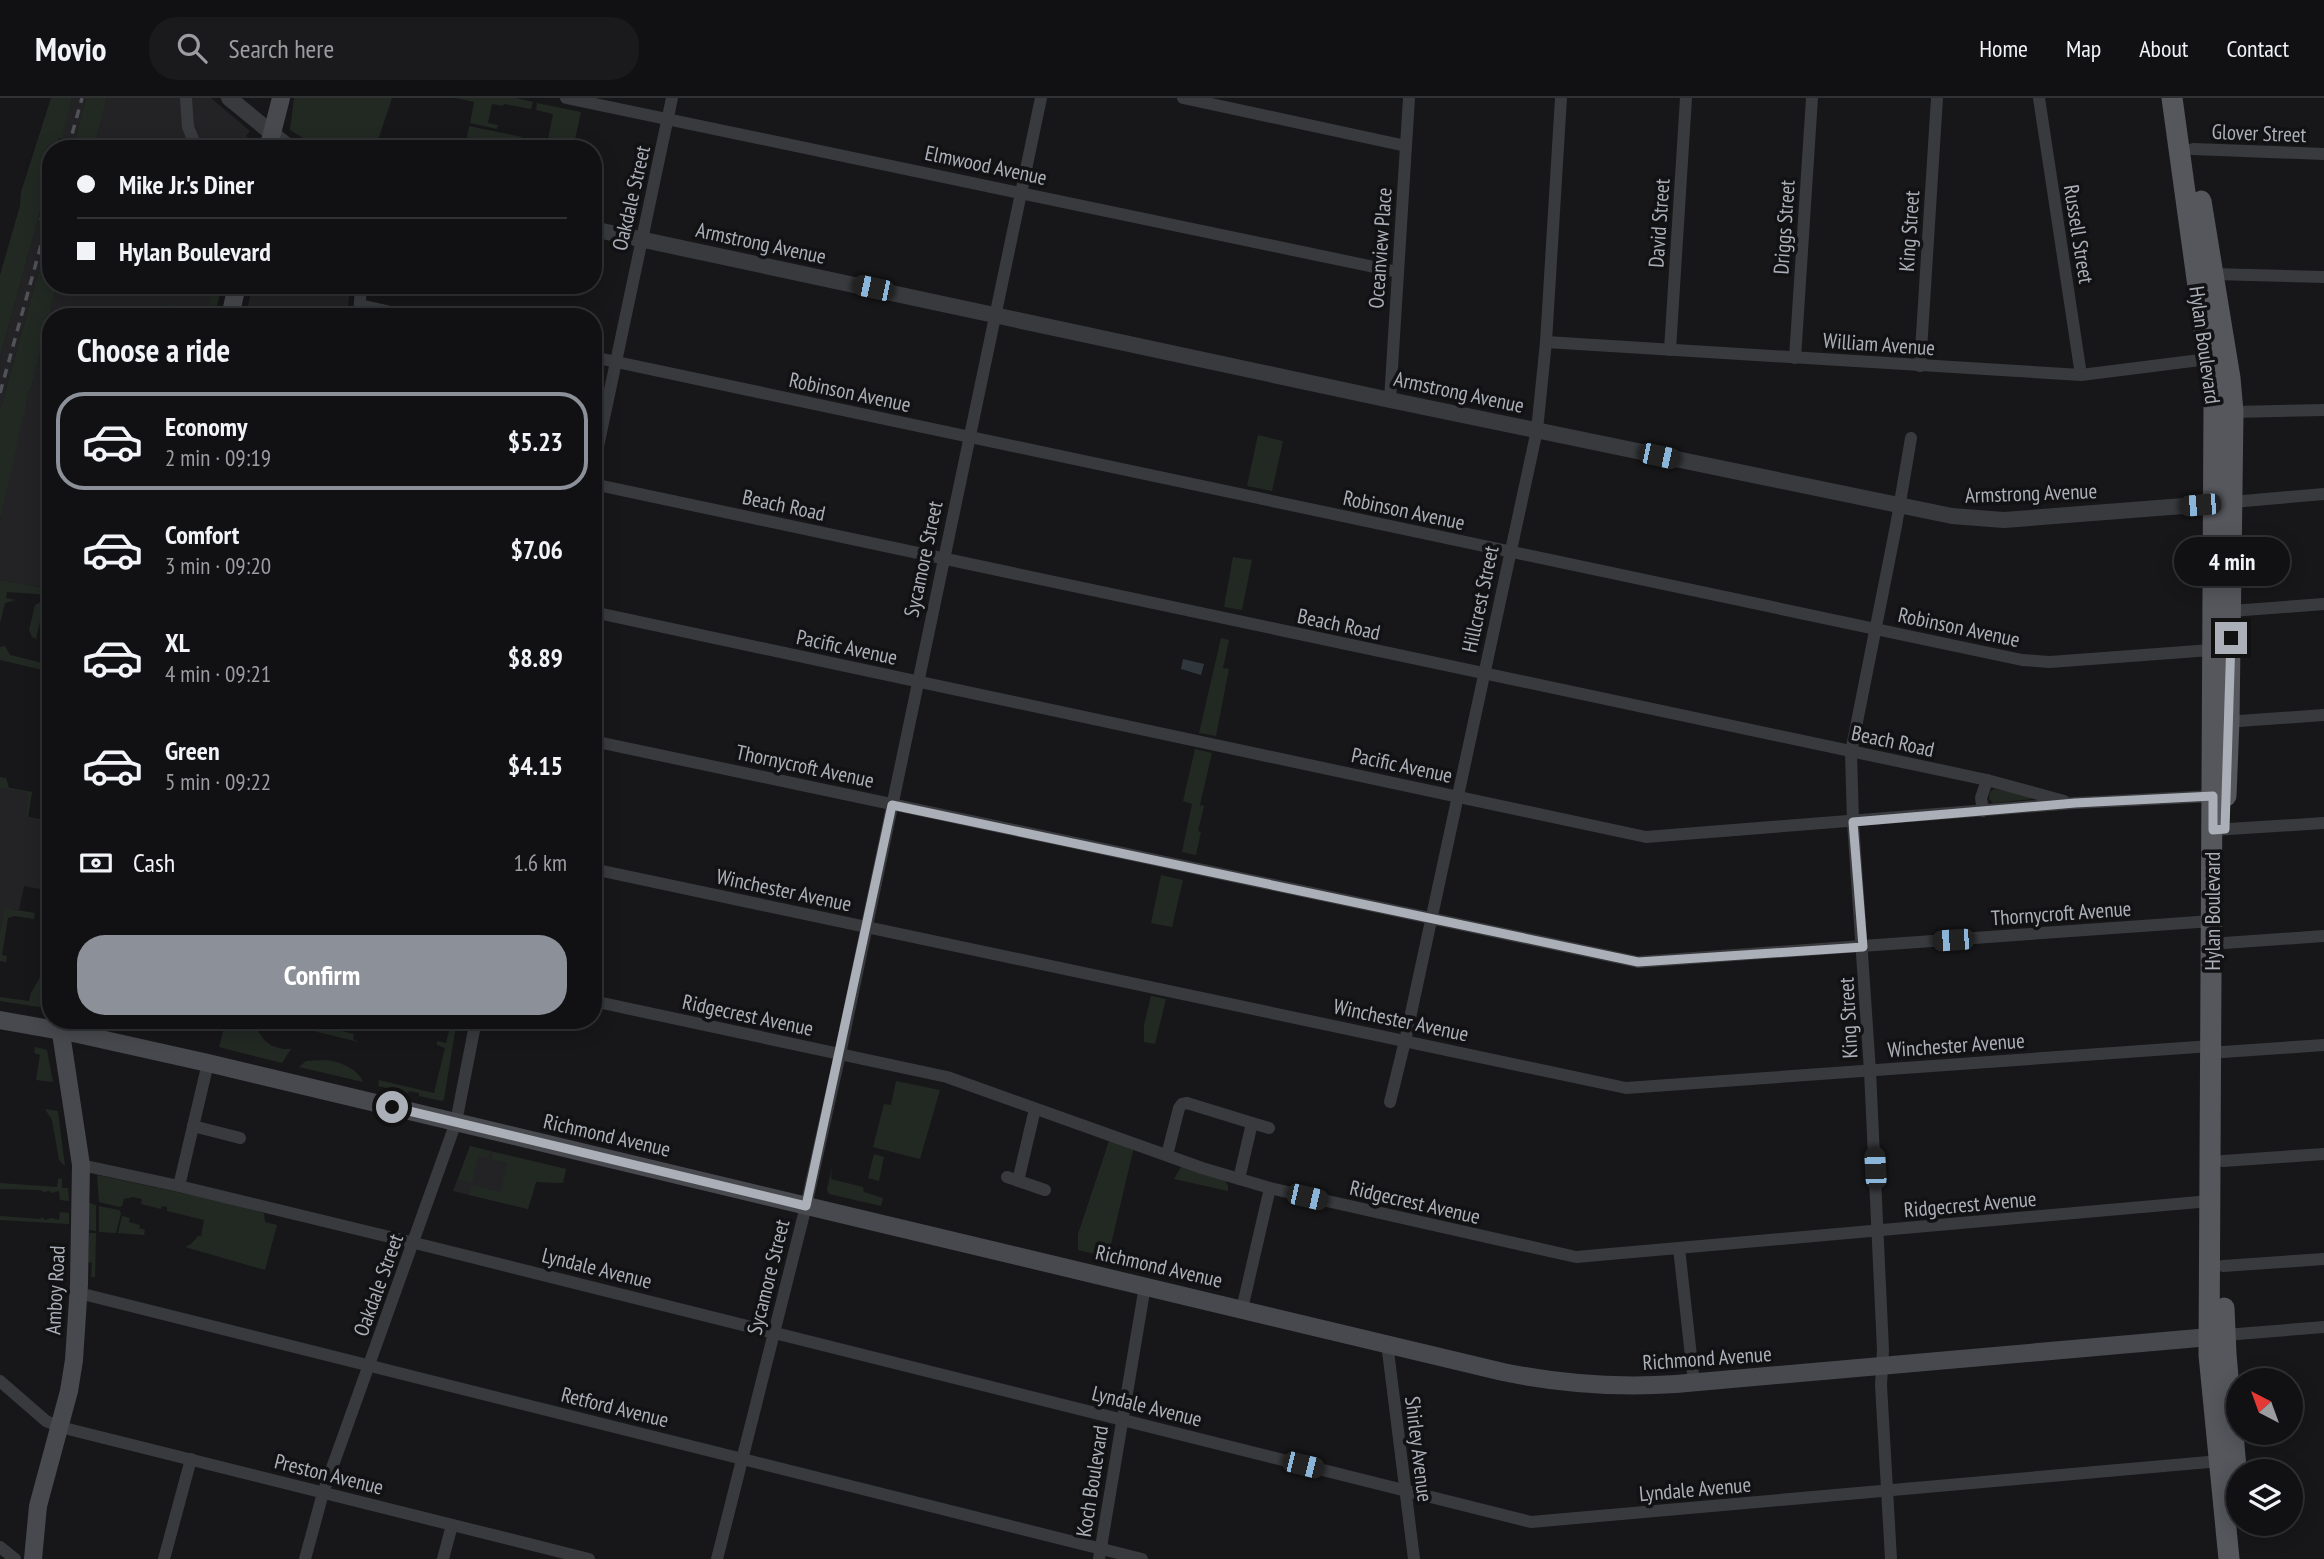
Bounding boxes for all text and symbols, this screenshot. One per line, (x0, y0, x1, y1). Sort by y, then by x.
search box (149, 17, 639, 80)
text: Movio (35, 27, 107, 70)
icon: search (173, 29, 211, 67)
text: Search here (229, 32, 334, 65)
text: Home (1979, 33, 2028, 64)
text: Map (2066, 33, 2101, 64)
text: About (2139, 33, 2188, 64)
text: Contact (2226, 33, 2289, 64)
street label: Glover Street (2211, 118, 2307, 148)
street label: Elmwood Avenue (923, 139, 1049, 191)
street label: Oakdale Street (606, 143, 656, 253)
text: Mike Jr.'s Diner (119, 168, 254, 201)
street label: David Street (1642, 177, 1676, 268)
street label: Driggs Street (1767, 179, 1801, 275)
street label: Russell Street (2058, 183, 2100, 286)
street label: Oceanview Place (1362, 187, 1398, 309)
street label: King Street (1893, 189, 1925, 272)
street label: Armstrong Avenue (693, 216, 829, 270)
text: Hylan Boulevard (119, 235, 271, 268)
car (851, 273, 896, 303)
street label: Hylan Boulevard (2183, 284, 2227, 406)
street label: William Avenue (1822, 327, 1936, 361)
text: Choose a ride (77, 329, 230, 371)
street label: Armstrong Avenue (1391, 365, 1527, 419)
street label: Robinson Avenue (787, 366, 913, 418)
icon: car (81, 410, 144, 473)
text: Economy (165, 410, 247, 443)
text: $5.23 (508, 425, 563, 458)
car (1637, 441, 1682, 471)
text: 2 min · 09:19 (165, 443, 271, 472)
street label: Armstrong Avenue (1964, 477, 2098, 509)
street label: Beach Road (740, 483, 828, 527)
street label: Robinson Avenue (1341, 484, 1467, 536)
car (2179, 493, 2222, 517)
street label: Sycamore Street (898, 498, 949, 619)
icon: car (81, 518, 144, 581)
text: Comfort (165, 518, 239, 551)
text: $7.06 (510, 533, 563, 566)
callout: 4 min (2173, 536, 2289, 586)
street label: Hillcrest Street (1456, 543, 1505, 655)
text: 4 min (2209, 547, 2255, 576)
text: 3 min · 09:20 (165, 551, 271, 580)
street label: Robinson Avenue (1896, 601, 2022, 653)
street label: Beach Road (1295, 602, 1383, 646)
route end (2215, 622, 2247, 654)
street label: Pacific Avenue (794, 623, 900, 671)
icon: car (81, 626, 144, 689)
text: XL (165, 626, 190, 659)
text: $8.89 (508, 641, 563, 674)
text: 4 min · 09:21 (165, 659, 271, 688)
street label: Beach Road (1849, 719, 1937, 763)
icon: car (81, 734, 144, 797)
text: Green (165, 734, 220, 767)
street label: Thornycroft Avenue (733, 738, 877, 794)
street label: Pacific Avenue (1349, 741, 1455, 789)
text: $4.15 (508, 749, 563, 782)
text: 5 min · 09:22 (165, 767, 271, 796)
icon: cash (77, 844, 115, 882)
text: Cash (133, 846, 175, 879)
text: 1.6 km (513, 848, 567, 877)
street label: Hylan Boulevard (2199, 852, 2226, 970)
street label: Winchester Avenue (714, 863, 854, 917)
street label: Thornycroft Avenue (1990, 895, 2132, 931)
car (1932, 928, 1975, 952)
button: Confirm (77, 935, 567, 1015)
street label: King Street (1832, 977, 1864, 1059)
street label: Ridgecrest Avenue (680, 988, 816, 1042)
street label: Winchester Avenue (1331, 993, 1471, 1047)
street label: Winchester Avenue (1887, 1027, 2025, 1063)
route start (376, 1091, 408, 1123)
street label: Richmond Avenue (541, 1107, 673, 1163)
car (1864, 1146, 1887, 1190)
street label: Ridgecrest Avenue (1347, 1174, 1483, 1230)
car (1285, 1182, 1330, 1212)
street label: Ridgecrest Avenue (1903, 1185, 2037, 1223)
street label: Sycamore Street (741, 1216, 795, 1337)
street label: Oakdale Street (347, 1230, 409, 1340)
street label: Richmond Avenue (1093, 1238, 1225, 1294)
street label: Lyndale Avenue (539, 1241, 655, 1295)
street label: Amboy Road (39, 1245, 71, 1335)
street label: Richmond Avenue (1642, 1340, 1772, 1376)
north arrow (2226, 1368, 2303, 1446)
map controls (2226, 1368, 2303, 1536)
street label: Lyndale Avenue (1089, 1379, 1205, 1433)
street label: Retford Avenue (558, 1381, 672, 1433)
street label: Shirley Avenue (1399, 1395, 1439, 1503)
street label: Koch Boulevard (1070, 1423, 1114, 1539)
street label: Preston Avenue (272, 1447, 386, 1501)
car (1281, 1450, 1326, 1480)
button: layers (2226, 1459, 2303, 1536)
street label: Lyndale Avenue (1638, 1471, 1752, 1507)

